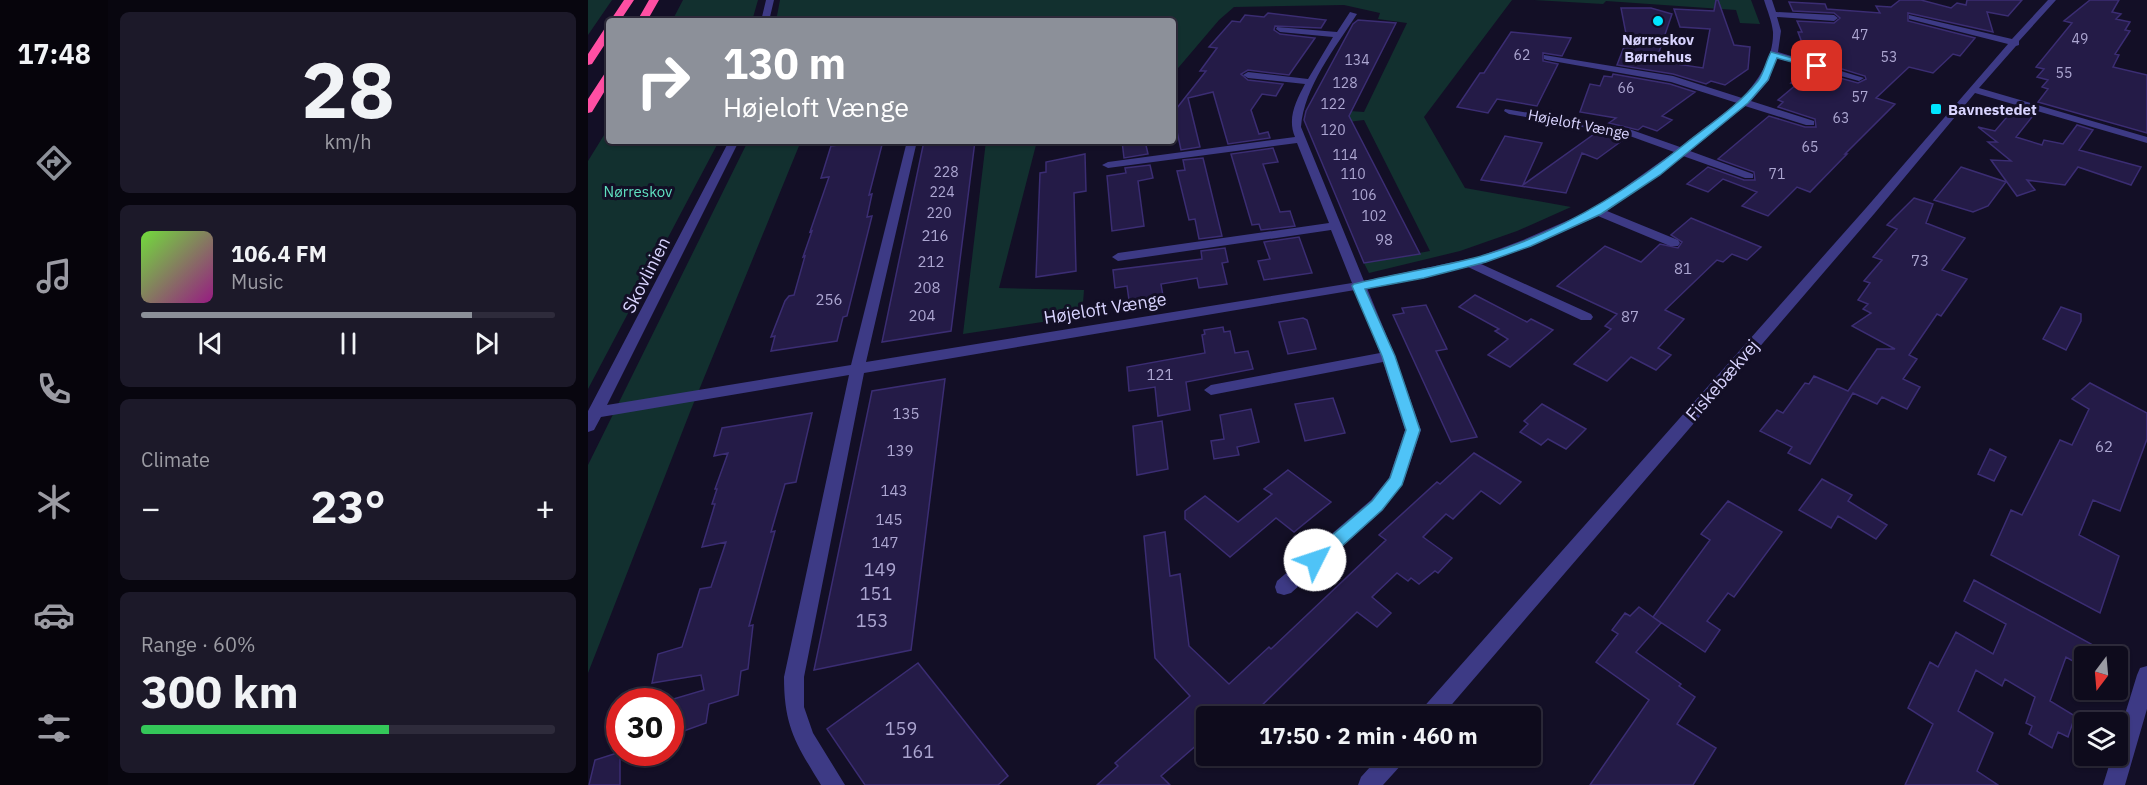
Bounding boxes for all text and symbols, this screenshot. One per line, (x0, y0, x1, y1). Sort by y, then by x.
marker: Nørreskov Børnehus (1651, 14, 1665, 28)
house number: 47 (1852, 26, 1868, 44)
place label: Nørreskov Børnehus (1622, 30, 1694, 66)
house number: 49 (2072, 30, 2088, 48)
text: 17:48 (17, 36, 91, 71)
text: 130 m (723, 36, 846, 91)
text: 28 (301, 38, 395, 139)
pin (1791, 40, 1842, 91)
icon: right (624, 42, 702, 120)
house number: 62 (1514, 46, 1530, 64)
house number: 53 (1881, 48, 1897, 66)
icon: arrive (1800, 49, 1833, 82)
house number: 134 (1344, 51, 1370, 69)
house number: 55 (2056, 64, 2072, 82)
house number: 128 (1332, 74, 1358, 92)
house number: 66 (1618, 79, 1634, 97)
house number: 57 (1852, 88, 1868, 106)
text: Højeloft Vænge (723, 89, 909, 124)
house number: 122 (1320, 95, 1346, 113)
place label: Bavnestedet (1948, 100, 2037, 119)
marker: Bavnestedet (1929, 102, 1943, 116)
street label: Højeloft Vænge (1526, 105, 1632, 143)
house number: 63 (1833, 109, 1849, 127)
house number: 120 (1320, 121, 1346, 139)
text: km/h (324, 128, 372, 155)
house number: 65 (1802, 138, 1818, 156)
icon: directions (33, 142, 75, 184)
house number: 114 (1332, 146, 1358, 164)
house number: 228 (933, 163, 959, 181)
house number: 110 (1340, 165, 1366, 183)
house number: 71 (1769, 165, 1785, 183)
park label: Nørreskov (604, 182, 673, 201)
house number: 224 (929, 183, 955, 201)
house number: 106 (1351, 186, 1377, 204)
house number: 220 (926, 204, 952, 222)
house number: 102 (1361, 207, 1387, 225)
house number: 216 (921, 226, 949, 245)
house number: 98 (1375, 230, 1393, 249)
street label: Skovlinien (617, 233, 675, 317)
text: 106.4 FM (231, 239, 327, 268)
house number: 73 (1911, 251, 1929, 270)
house number: 212 (917, 252, 945, 271)
icon: music (33, 255, 75, 297)
house number: 81 (1674, 259, 1692, 278)
text: Music (231, 268, 283, 295)
house number: 208 (913, 278, 941, 297)
street label: Højeloft Vænge (1042, 287, 1168, 329)
house number: 256 (815, 290, 843, 309)
house number: 204 (908, 306, 936, 325)
house number: 87 (1621, 307, 1639, 326)
icon: previous (194, 327, 227, 360)
icon: pause (332, 327, 365, 360)
icon: next (470, 327, 503, 360)
street label: Fiskebækvej (1680, 334, 1764, 426)
house number: 121 (1146, 365, 1174, 384)
icon: phone (33, 368, 75, 410)
house number: 135 (892, 404, 920, 423)
house number: 62 (2095, 437, 2113, 456)
house number: 139 (886, 441, 914, 460)
text: Climate (141, 446, 210, 473)
text: 23° (310, 477, 386, 535)
icon: climate (33, 481, 75, 523)
house number: 143 (880, 481, 908, 500)
text: − (141, 486, 161, 529)
text: + (535, 486, 555, 529)
house number: 145 (875, 510, 903, 529)
position arrow (1283, 528, 1347, 592)
house number: 147 (871, 533, 899, 552)
house number: 149 (864, 558, 896, 581)
house number: 151 (860, 582, 892, 605)
icon: car (33, 594, 75, 636)
house number: 153 (856, 609, 888, 632)
text: Range · 60% (141, 631, 256, 658)
north arrow (2074, 646, 2128, 700)
map controls (2074, 646, 2128, 766)
text: 300 km (141, 662, 299, 720)
speed limit sign: 30 (606, 688, 684, 766)
icon: filters (33, 707, 75, 749)
button: layers (2074, 712, 2128, 766)
house number: 159 (885, 717, 917, 740)
text: 17:50 · 2 min · 460 m (1259, 721, 1478, 750)
house number: 161 (902, 740, 934, 763)

